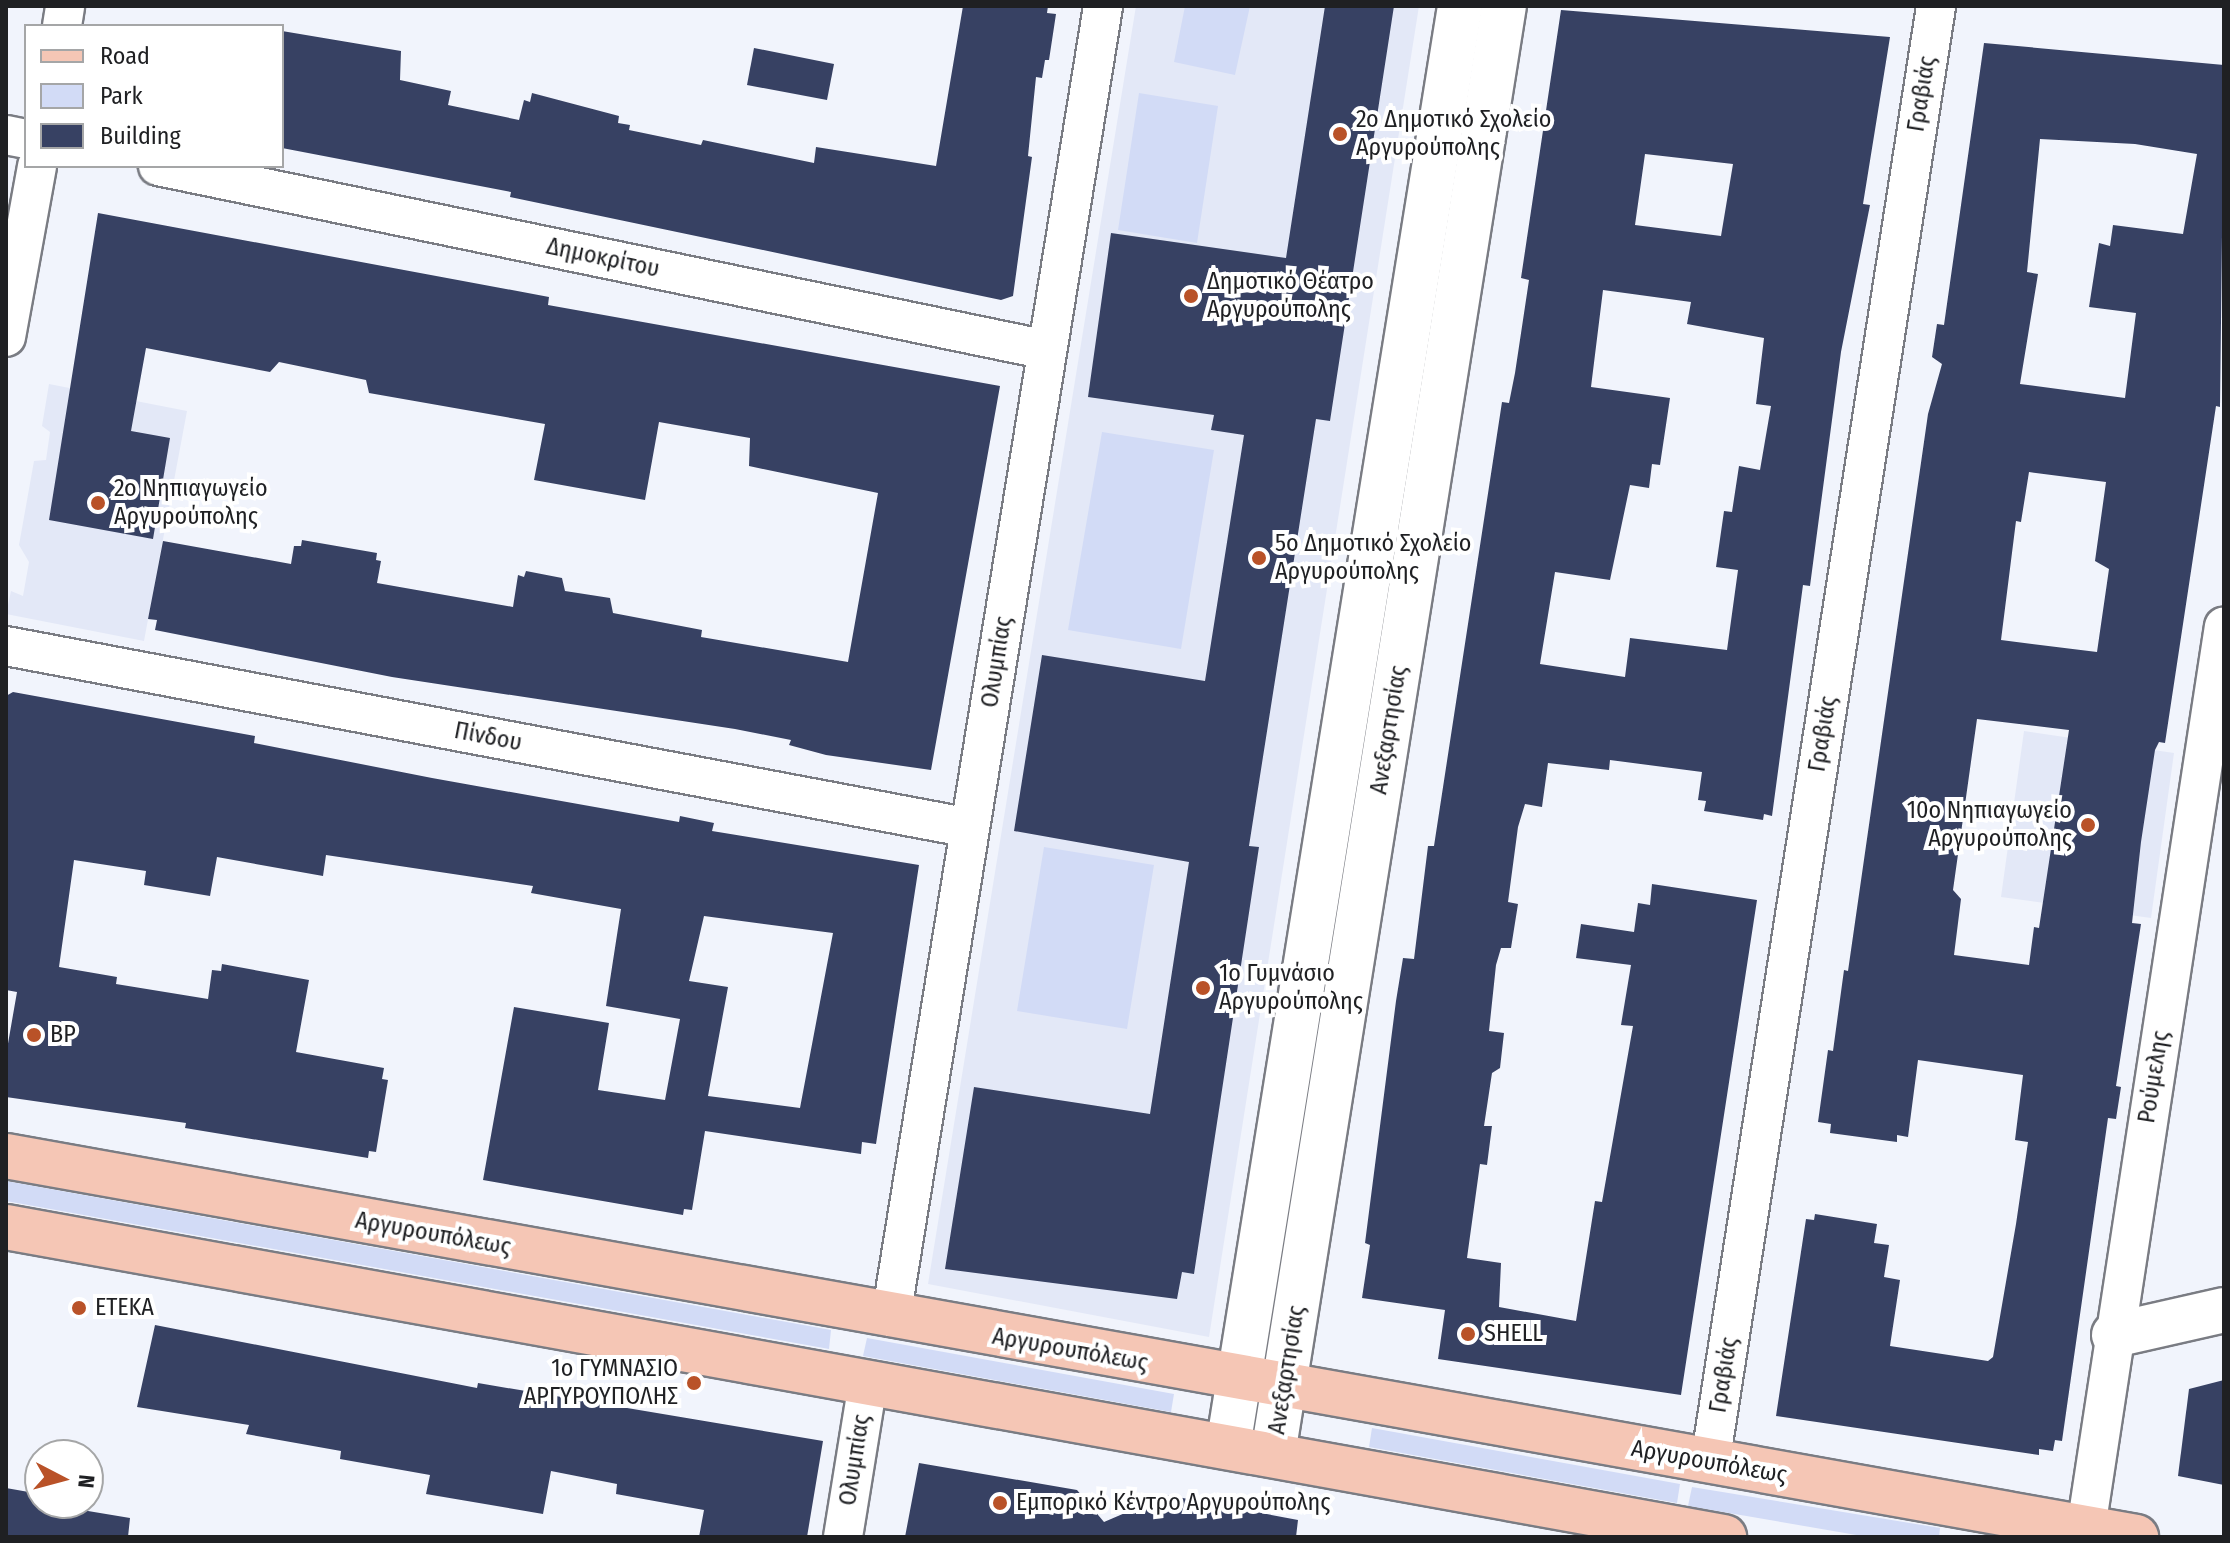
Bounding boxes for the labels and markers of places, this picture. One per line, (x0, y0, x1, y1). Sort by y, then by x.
place label: 2ο Δημοτικό Σχολείο Αργυρούπολης (1356, 106, 1551, 162)
marker: 2ο Δημοτικό Σχολείο Αργυρούπολης (1331, 125, 1349, 143)
place label: Δημοτικό Θέατρο Αργυρούπολης (1207, 268, 1374, 324)
marker: Δημοτικό Θέατρο Αργυρούπολης (1182, 287, 1200, 305)
place label: 2ο Νηπιαγωγείο Αργυρούπολης (114, 475, 268, 531)
marker: 2ο Νηπιαγωγείο Αργυρούπολης (89, 494, 107, 512)
place label: 5ο Δημοτικό Σχολείο Αργυρούπολης (1275, 530, 1471, 586)
marker: 5ο Δημοτικό Σχολείο Αργυρούπολης (1250, 549, 1268, 567)
place label: 10ο Νηπιαγωγείο Αργυρούπολης (1907, 797, 2072, 853)
marker: 10ο Νηπιαγωγείο Αργυρούπολης (2079, 816, 2097, 834)
place label: 1ο Γυμνάσιο Αργυρούπολης (1219, 960, 1363, 1016)
marker: 1ο Γυμνάσιο Αργυρούπολης (1194, 979, 1212, 997)
place label: BP (50, 1021, 76, 1049)
marker: BP (25, 1026, 43, 1044)
place label: ΕΤΕΚΑ (95, 1294, 154, 1322)
marker: ΕΤΕΚΑ (70, 1299, 88, 1317)
place label: SHELL (1484, 1320, 1543, 1348)
marker: SHELL (1459, 1325, 1477, 1343)
place label: 1ο ΓΥΜΝΑΣΙΟ ΑΡΓΥΡΟΥΠΟΛΗΣ (524, 1355, 678, 1411)
marker: 1ο ΓΥΜΝΑΣΙΟ ΑΡΓΥΡΟΥΠΟΛΗΣ (685, 1374, 703, 1392)
place label: Εμπορικό Κέντρο Αργυρούπολης (1016, 1489, 1330, 1517)
marker: Εμπορικό Κέντρο Αργυρούπολης (991, 1494, 1009, 1512)

